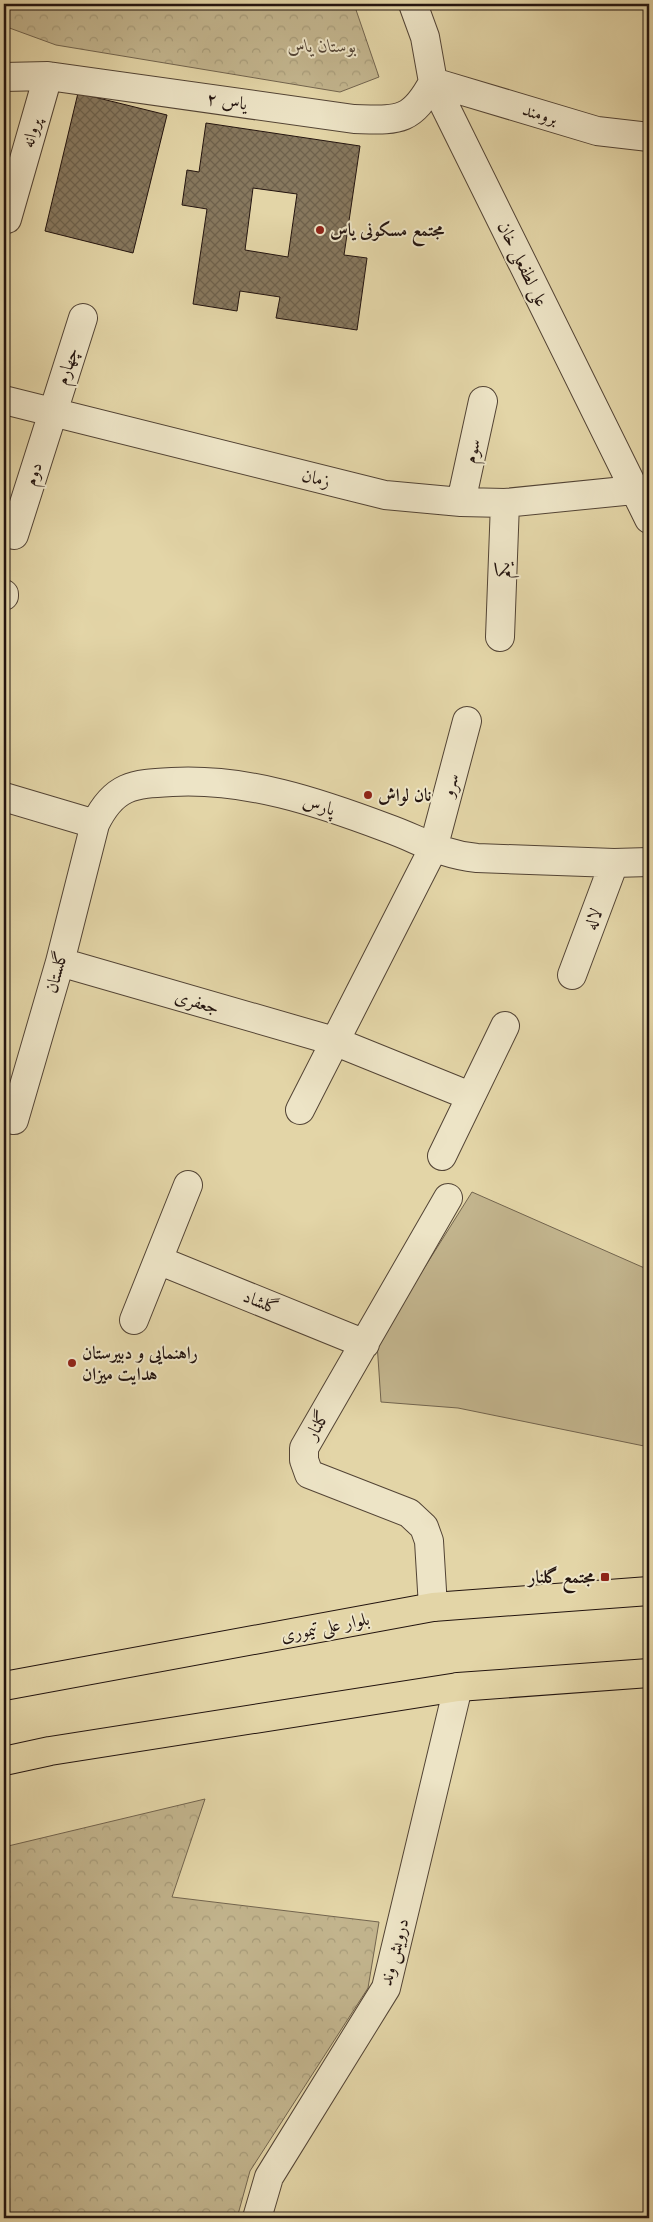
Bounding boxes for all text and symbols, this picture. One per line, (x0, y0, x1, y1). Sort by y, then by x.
park label: بوستان یاس (287, 35, 357, 57)
street label: یاس ۲ (205, 87, 250, 115)
street label: برومند (520, 98, 560, 130)
street label: پروانه (16, 114, 46, 150)
street label: علی لطفعلی خان (491, 218, 553, 311)
place label: مجتمع مسکونی یاس (330, 219, 445, 247)
marker: مجتمع مسکونی یاس (314, 224, 326, 236)
street label: چهارم (51, 344, 88, 389)
street label: سوم (459, 437, 490, 467)
street label: دوم (19, 460, 52, 490)
street label: زمان (299, 464, 333, 492)
street label: یکم (492, 560, 520, 579)
street label: سرو (436, 771, 465, 801)
place label: نان لواش (378, 784, 431, 806)
marker: نان لواش (362, 789, 374, 801)
street label: پارس (300, 790, 339, 823)
street label: لاله (579, 905, 607, 933)
street label: گلستان (40, 948, 72, 996)
street label: جعفری (172, 985, 222, 1020)
street label: گلشاد (240, 1285, 282, 1319)
place label: راهنمایی و دبیرستان هدایت میزان (82, 1342, 198, 1385)
marker: راهنمایی و دبیرستان هدایت میزان (66, 1357, 78, 1369)
street label: گلنار (299, 1407, 334, 1445)
place label: مجتمع گلنار (526, 1566, 596, 1594)
marker: مجتمع گلنار (599, 1571, 611, 1583)
street label: بلوار علی تیموری (279, 1608, 372, 1648)
street label: درویش‌ وند (374, 1916, 415, 1988)

